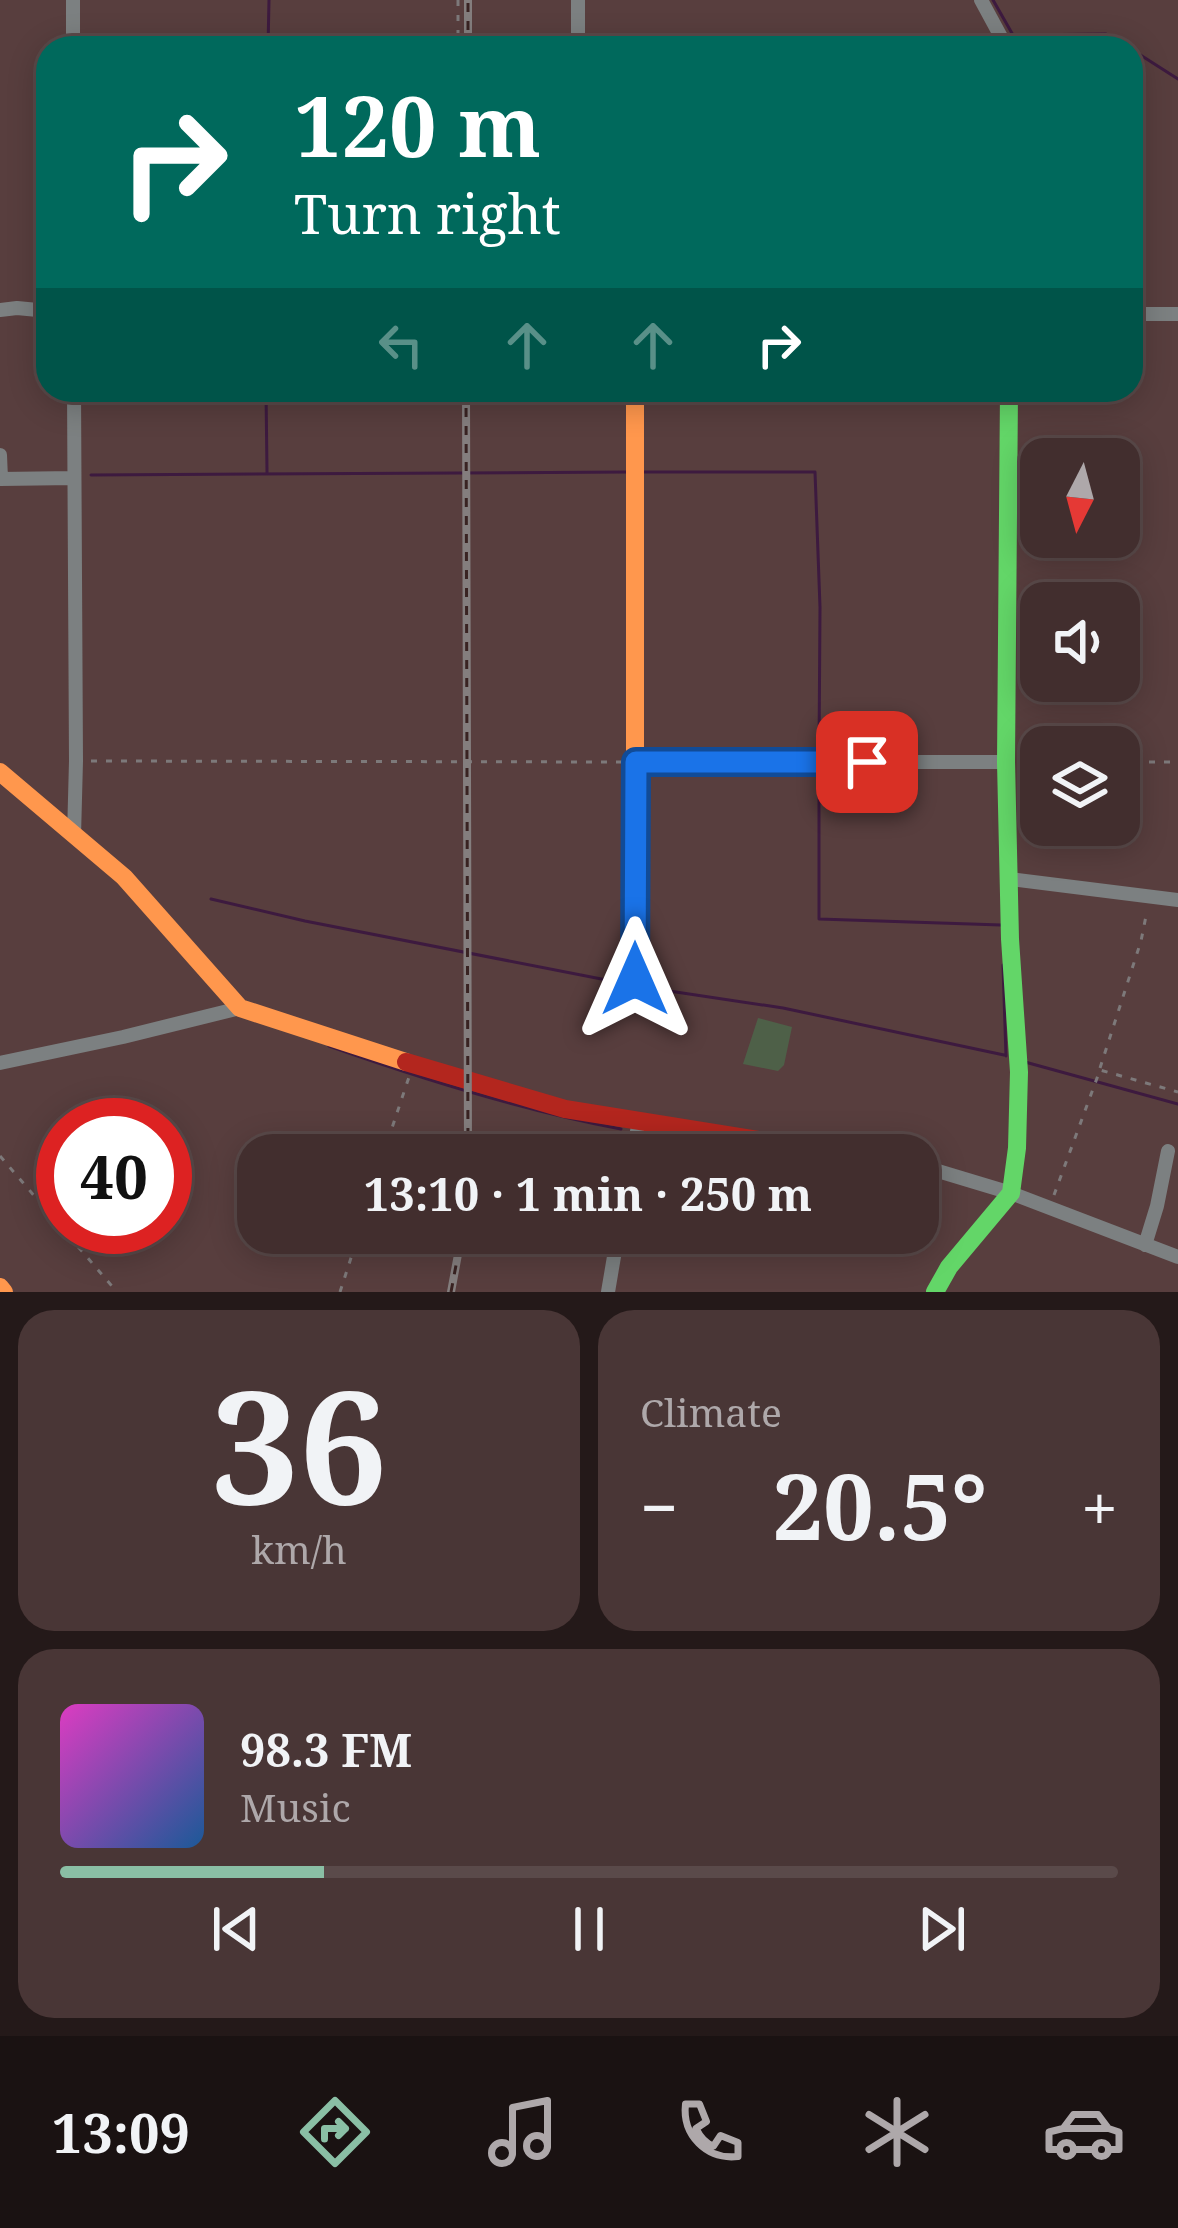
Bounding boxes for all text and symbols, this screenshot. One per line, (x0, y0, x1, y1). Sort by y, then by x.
text: 120 m (294, 67, 541, 182)
icon: right (96, 84, 252, 240)
text: Turn right (294, 176, 561, 250)
icon: left (368, 312, 434, 378)
icon: ahead (494, 312, 560, 378)
icon: ahead (620, 312, 686, 378)
icon: right (746, 312, 812, 378)
north arrow (1020, 438, 1140, 558)
map controls (1020, 438, 1140, 846)
button: sound (1020, 582, 1140, 702)
pin (816, 711, 918, 813)
button: layers (1020, 726, 1140, 846)
icon: arrive (834, 729, 900, 795)
position arrow (572, 916, 698, 1042)
speed limit sign: 40 (36, 1098, 192, 1254)
text: 13:10 · 1 min · 250 m (364, 1163, 812, 1224)
text: 36 (211, 1337, 387, 1550)
text: Climate (640, 1385, 782, 1438)
text: 20.5° (772, 1444, 987, 1566)
text: − (640, 1461, 678, 1551)
text: + (1081, 1461, 1118, 1551)
text: km/h (251, 1522, 347, 1575)
text: 98.3 FM (240, 1719, 412, 1780)
text: Music (240, 1780, 351, 1833)
icon: previous (203, 1896, 269, 1962)
icon: pause (556, 1896, 622, 1962)
icon: next (909, 1896, 975, 1962)
icon: directions (293, 2090, 377, 2174)
icon: music (481, 2090, 565, 2174)
icon: phone (668, 2090, 752, 2174)
icon: climate (855, 2090, 939, 2174)
icon: car (1042, 2090, 1126, 2174)
text: 13:09 (52, 2095, 190, 2169)

